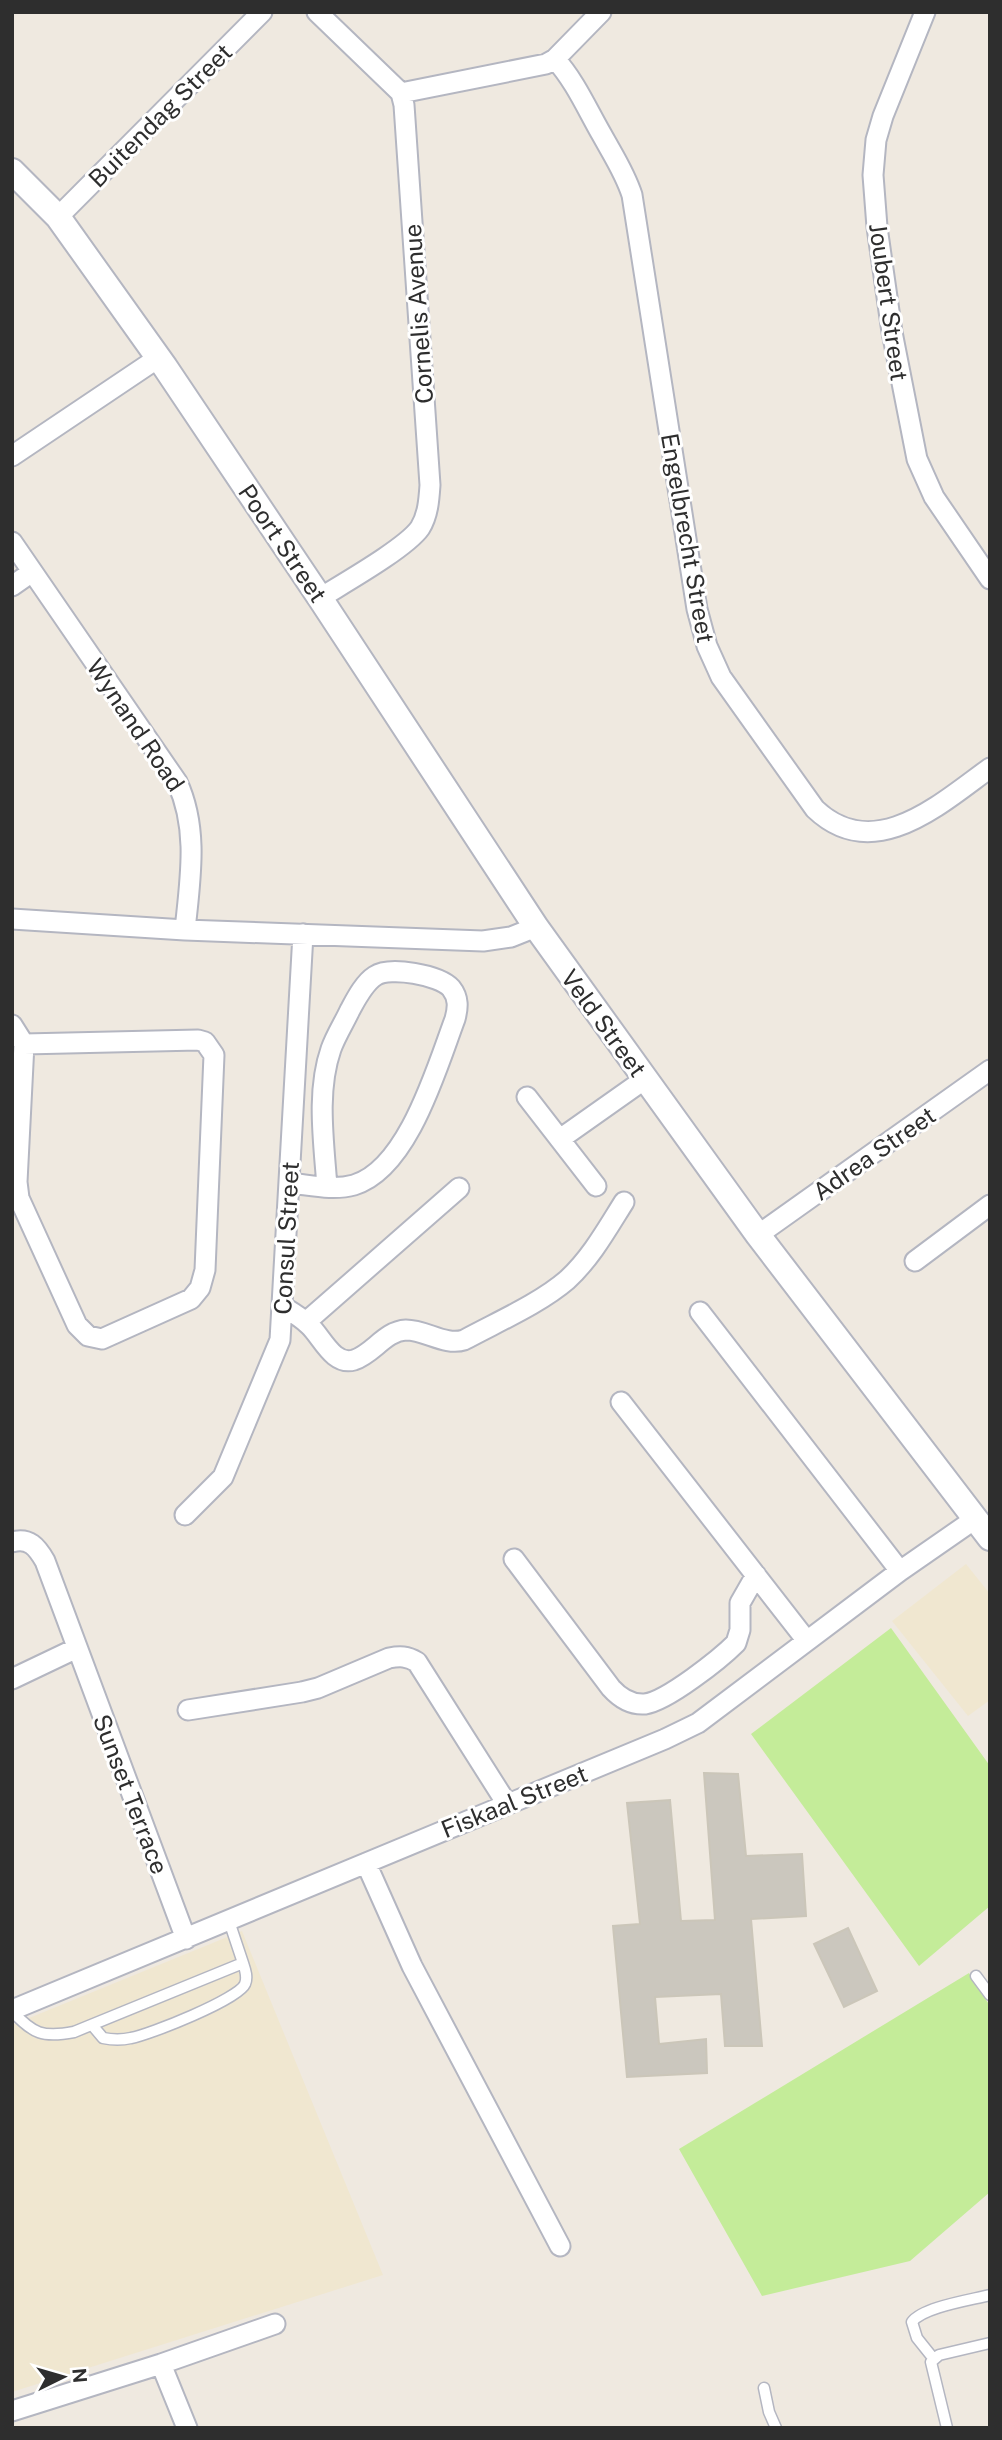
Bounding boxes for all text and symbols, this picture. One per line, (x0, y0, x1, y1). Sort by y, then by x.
street label: Buitendag Street (83, 38, 237, 192)
street label: Joubert Street (864, 221, 914, 383)
street label: Cornelis Avenue (398, 223, 438, 405)
street label: Engelbrecht Street (656, 431, 720, 645)
street label: Poort Street (233, 479, 333, 607)
street label: Wynand Road (81, 653, 191, 797)
street label: Veld Street (556, 964, 652, 1082)
street label: Adrea Street (807, 1101, 941, 1205)
street label: Consul Street (268, 1161, 304, 1315)
street label: Sunset Terrace (88, 1710, 174, 1878)
street label: Fiskaal Street (437, 1759, 591, 1843)
north arrow (28, 2342, 98, 2412)
text: N (68, 2367, 92, 2384)

